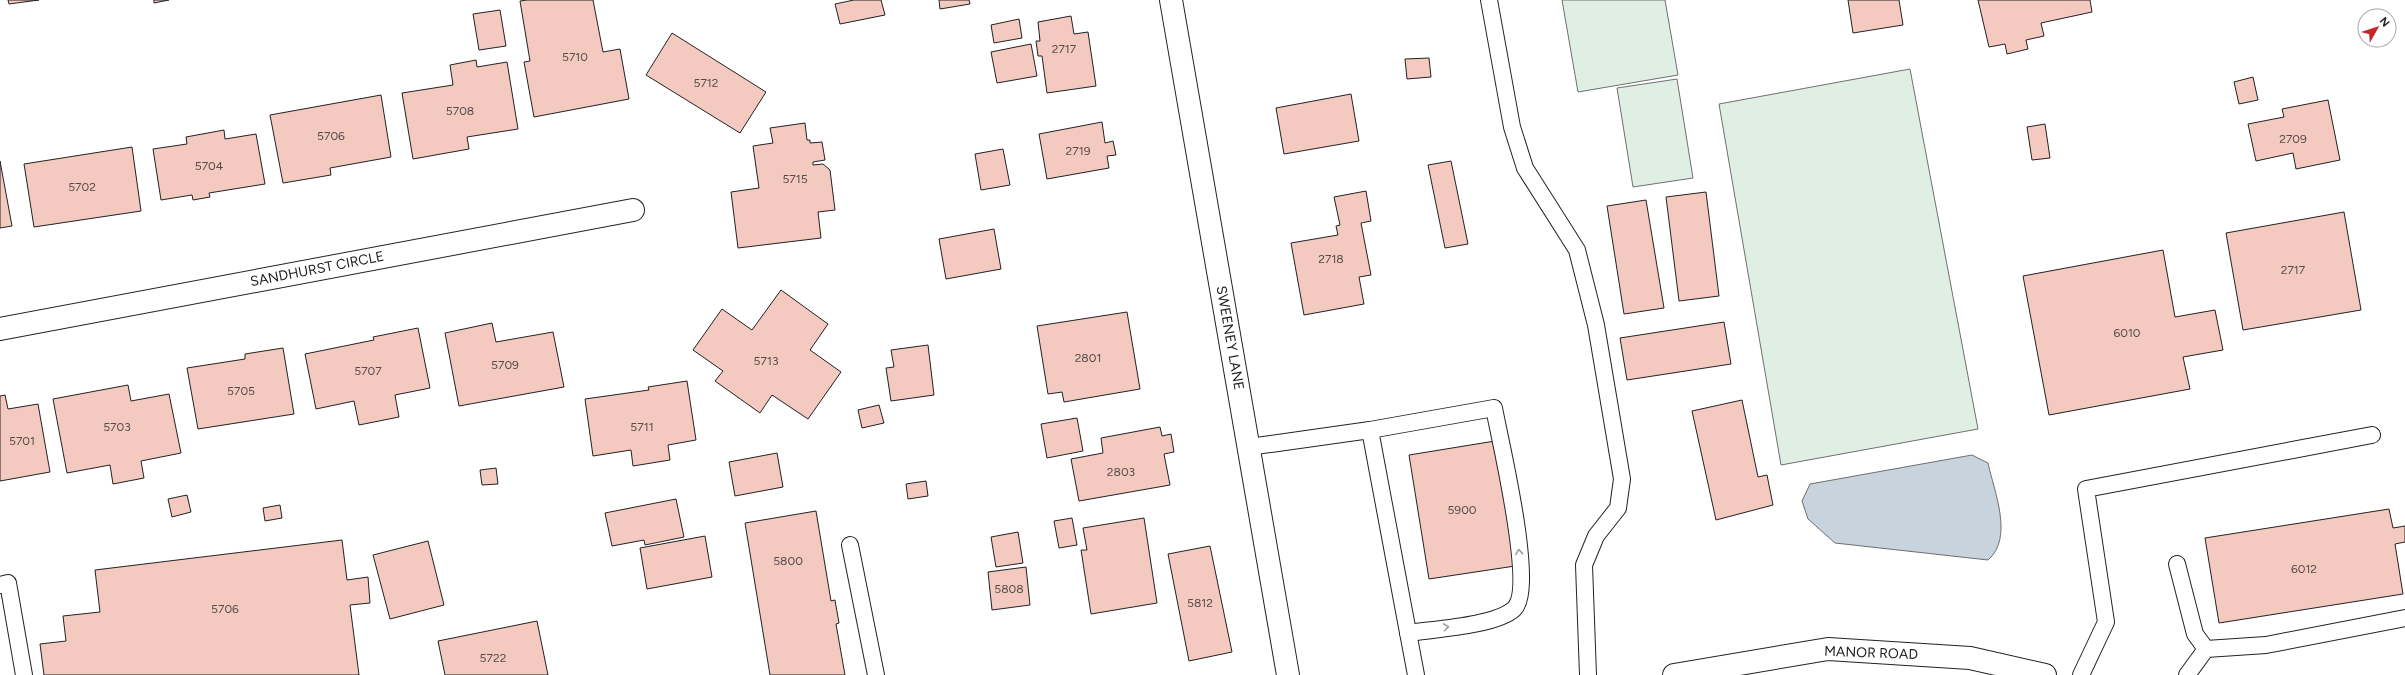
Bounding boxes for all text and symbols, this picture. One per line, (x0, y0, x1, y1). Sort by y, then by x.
north arrow (2357, 8, 2397, 48)
text: N (2377, 15, 2392, 29)
house number: 2717 (1052, 42, 1077, 56)
house number: 5710 (562, 50, 588, 64)
house number: 5712 (693, 76, 719, 90)
house number: 5708 (446, 104, 474, 118)
house number: 5706 (317, 129, 345, 143)
house number: 2709 (2279, 132, 2307, 146)
house number: 2719 (1066, 144, 1091, 158)
house number: 5704 (195, 159, 224, 173)
house number: 5715 (782, 172, 808, 186)
house number: 5702 (68, 180, 96, 194)
street label: SANDHURST CIRCLE (249, 248, 385, 290)
house number: 2718 (1318, 252, 1344, 266)
house number: 2717 (2281, 263, 2306, 277)
street label: SWEENEY LANE (1212, 285, 1248, 391)
house number: 6010 (2113, 326, 2141, 340)
house number: 2801 (1075, 351, 1101, 365)
house number: 5713 (754, 354, 778, 368)
house number: 5709 (491, 358, 519, 372)
house number: 5707 (354, 364, 382, 378)
house number: 5705 (227, 384, 255, 398)
house number: 5703 (103, 420, 131, 434)
house number: 5711 (630, 420, 654, 434)
house number: 5701 (9, 434, 35, 448)
house number: 2803 (1107, 465, 1135, 479)
house number: 5900 (1447, 503, 1477, 517)
one-way arrow (1515, 549, 1524, 555)
house number: 5800 (773, 554, 803, 568)
house number: 6012 (2291, 562, 2317, 576)
house number: 5808 (994, 582, 1024, 596)
house number: 5812 (1187, 596, 1213, 610)
house number: 5706 (211, 602, 239, 616)
one-way arrow (1443, 623, 1449, 632)
street label: MANOR ROAD (1824, 643, 1918, 663)
house number: 5722 (480, 651, 506, 665)

